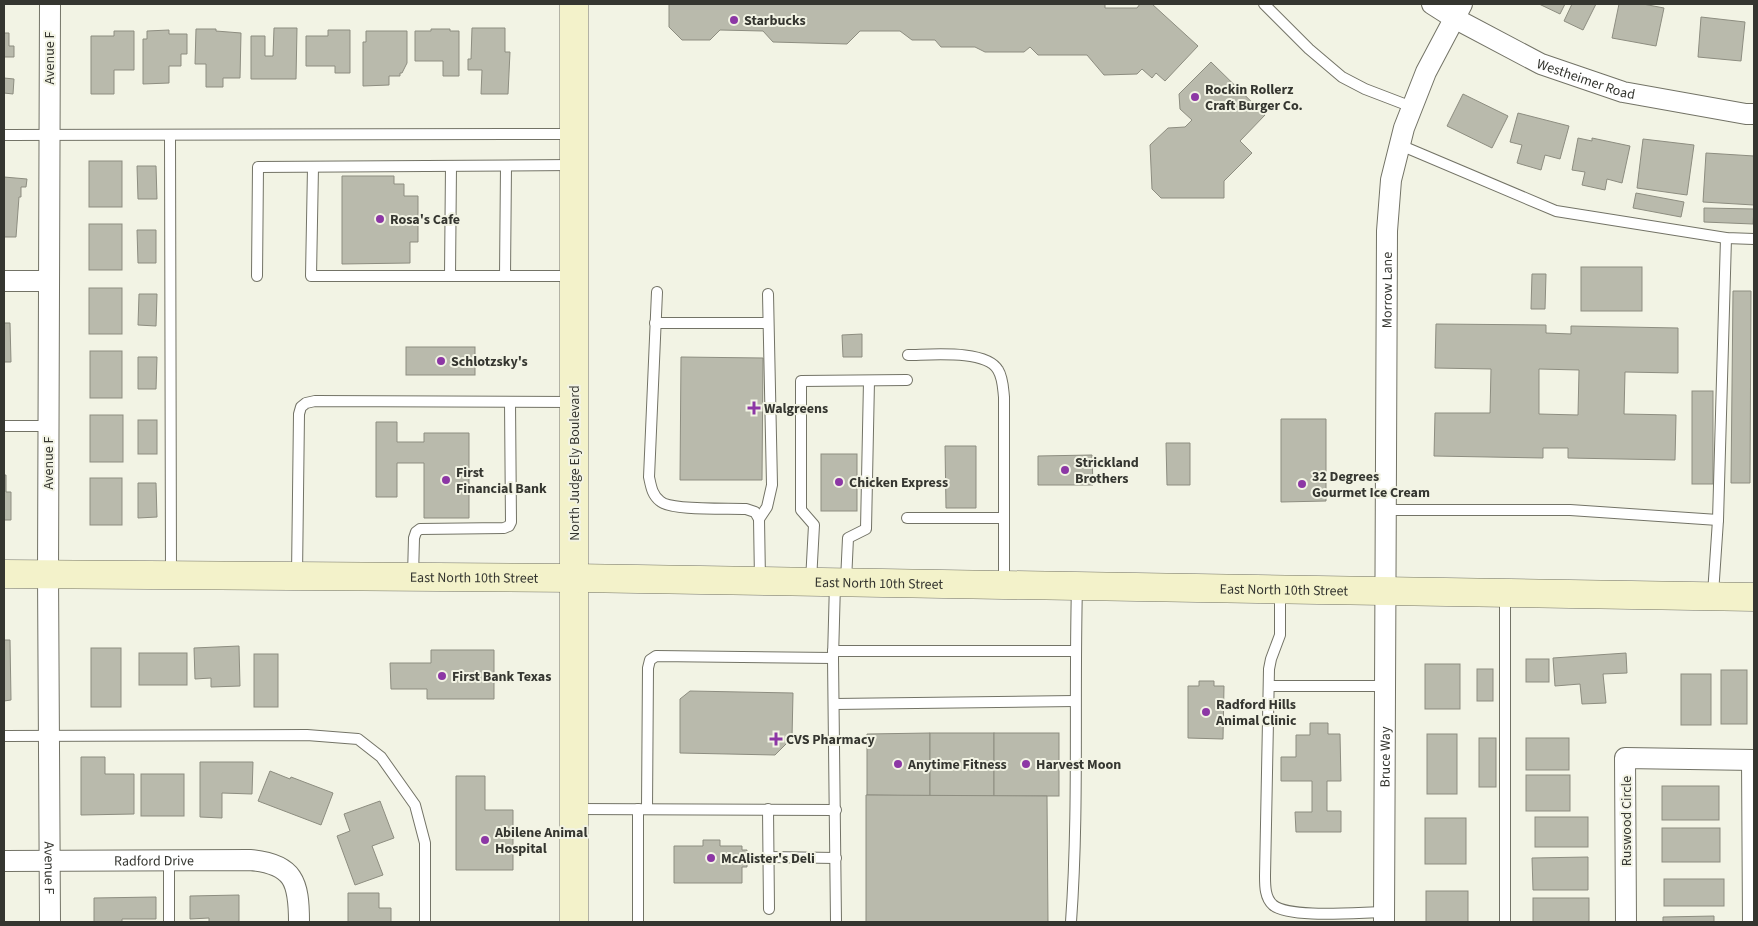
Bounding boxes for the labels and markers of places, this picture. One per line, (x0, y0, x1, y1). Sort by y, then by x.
place label: Starbucks (744, 11, 806, 31)
marker: Starbucks (728, 14, 740, 26)
place label: Rockin Rollerz Craft Burger Co. (1205, 80, 1303, 116)
marker: Rockin Rollerz Craft Burger Co. (1189, 91, 1201, 103)
place label: Rosa's Cafe (390, 210, 460, 230)
marker: Rosa's Cafe (374, 213, 386, 225)
place label: Schlotzsky's (451, 352, 528, 372)
marker: Schlotzsky's (435, 355, 447, 367)
place label: Walgreens (764, 399, 828, 419)
marker: Walgreens (748, 402, 760, 414)
place label: Strickland Brothers (1075, 453, 1139, 489)
place label: First Financial Bank (456, 463, 547, 499)
marker: Strickland Brothers (1059, 464, 1071, 476)
place label: 32 Degrees Gourmet Ice Cream (1312, 467, 1430, 503)
place label: Chicken Express (849, 473, 948, 493)
marker: First Financial Bank (440, 474, 452, 486)
marker: Chicken Express (833, 476, 845, 488)
marker: 32 Degrees Gourmet Ice Cream (1296, 478, 1308, 490)
place label: First Bank Texas (452, 667, 551, 687)
marker: First Bank Texas (436, 670, 448, 682)
place label: Radford Hills Animal Clinic (1215, 695, 1297, 731)
marker: Radford Hills Animal Clinic (1200, 706, 1212, 718)
place label: CVS Pharmacy (786, 730, 876, 750)
marker: CVS Pharmacy (770, 733, 782, 745)
place label: Anytime Fitness (907, 755, 1007, 775)
place label: Harvest Moon (1036, 755, 1121, 775)
marker: Anytime Fitness (892, 758, 904, 770)
marker: Harvest Moon (1020, 758, 1032, 770)
place label: Abilene Animal Hospital (494, 823, 588, 859)
marker: Abilene Animal Hospital (479, 834, 491, 846)
place label: McAlister's Deli (721, 849, 815, 869)
marker: McAlister's Deli (705, 852, 717, 864)

